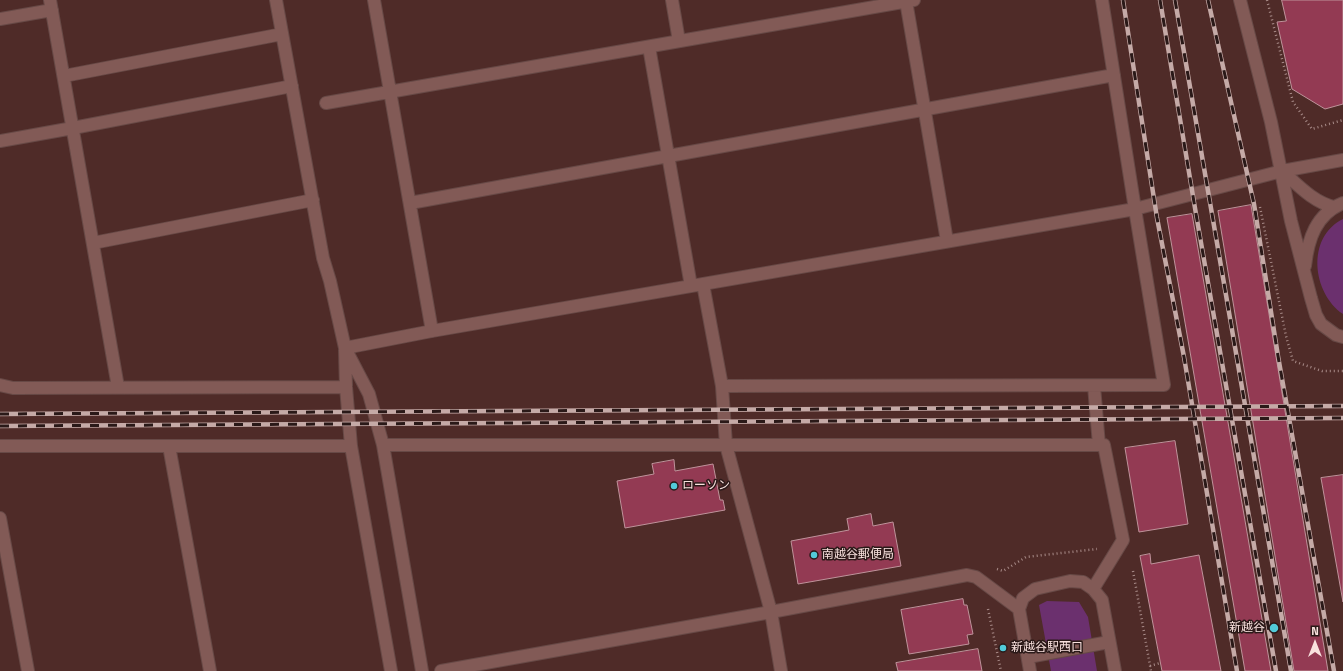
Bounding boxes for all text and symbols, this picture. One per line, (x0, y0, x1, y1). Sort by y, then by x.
place label: ローソン (682, 479, 730, 493)
marker: ローソン (669, 481, 679, 491)
place label: 南越谷郵便局 (822, 548, 894, 562)
marker: 南越谷郵便局 (809, 550, 819, 560)
place label: 新越谷 (1229, 621, 1265, 635)
marker: 新越谷 (1268, 622, 1280, 634)
north arrow (1295, 623, 1335, 663)
text: N (1311, 623, 1319, 639)
place label: 新越谷駅西口 (1011, 641, 1083, 655)
marker: 新越谷駅西口 (998, 643, 1008, 653)

